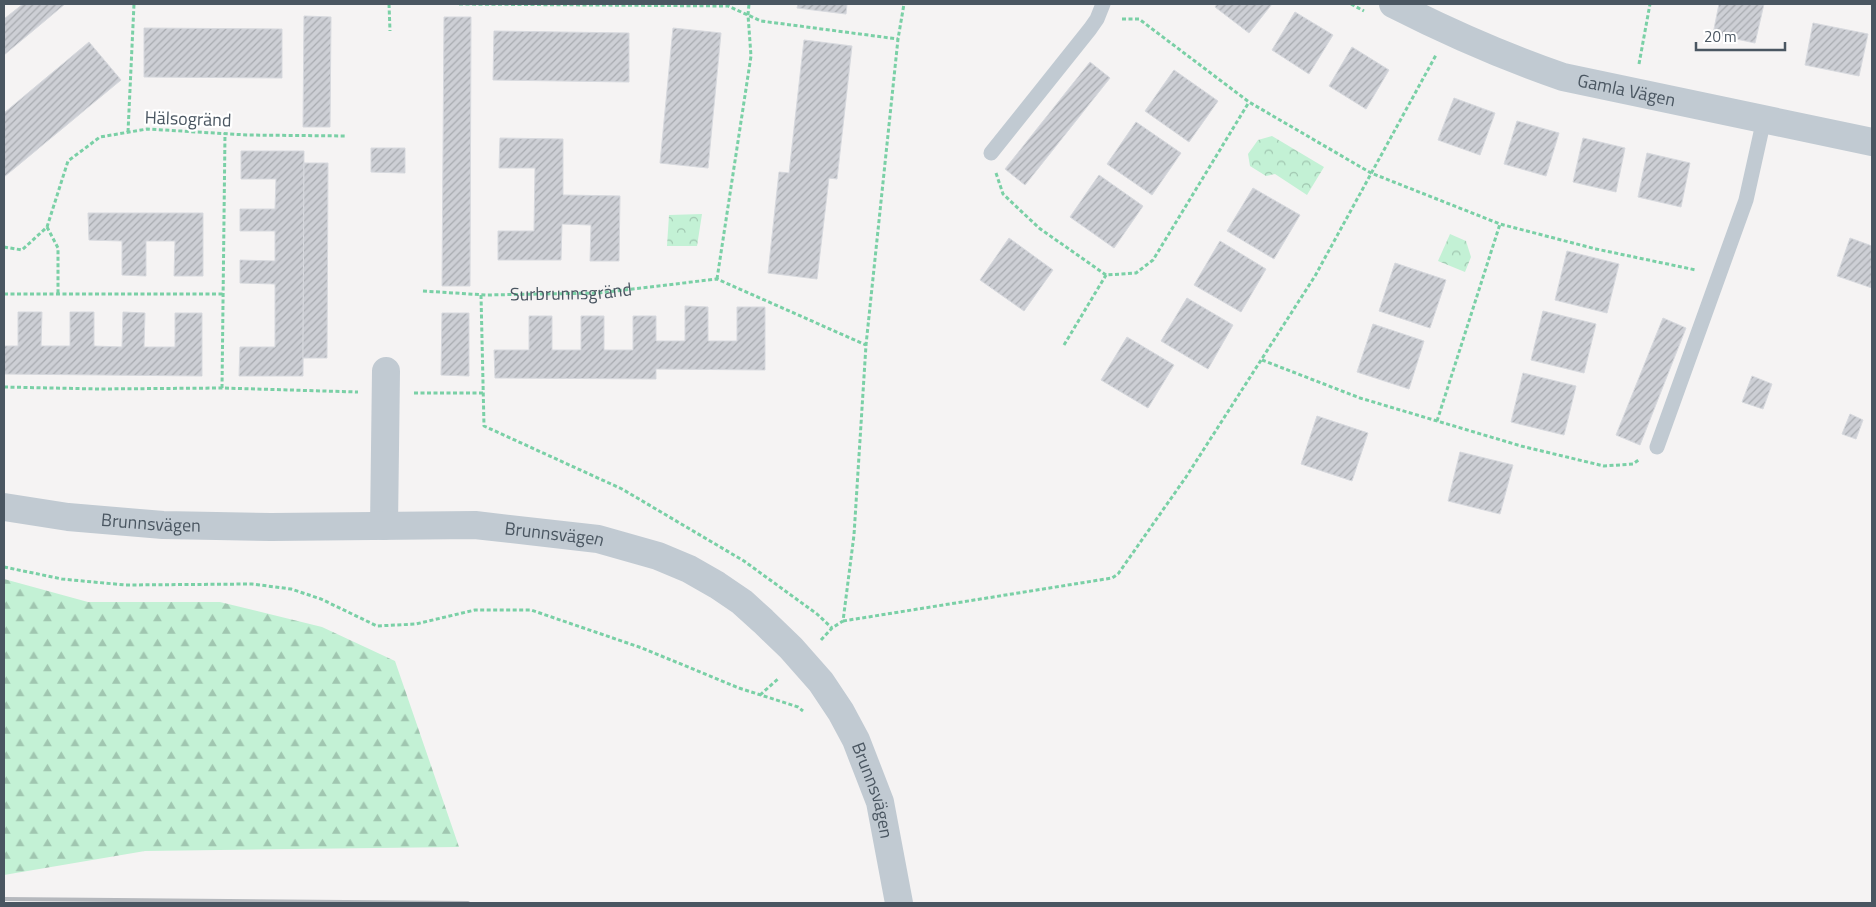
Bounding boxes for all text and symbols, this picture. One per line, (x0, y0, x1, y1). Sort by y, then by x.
scale bar (1696, 20, 1785, 52)
text: 20 m (1704, 25, 1737, 48)
street label: Gamla Vägen (1575, 66, 1678, 113)
street label: Hälsogränd (144, 103, 232, 134)
street label: Surbrunnsgränd (510, 275, 633, 308)
street label: Brunnsvägen (100, 506, 201, 539)
street label: Brunnsvägen (503, 514, 608, 553)
street label: Brunnsvägen (845, 738, 901, 841)

